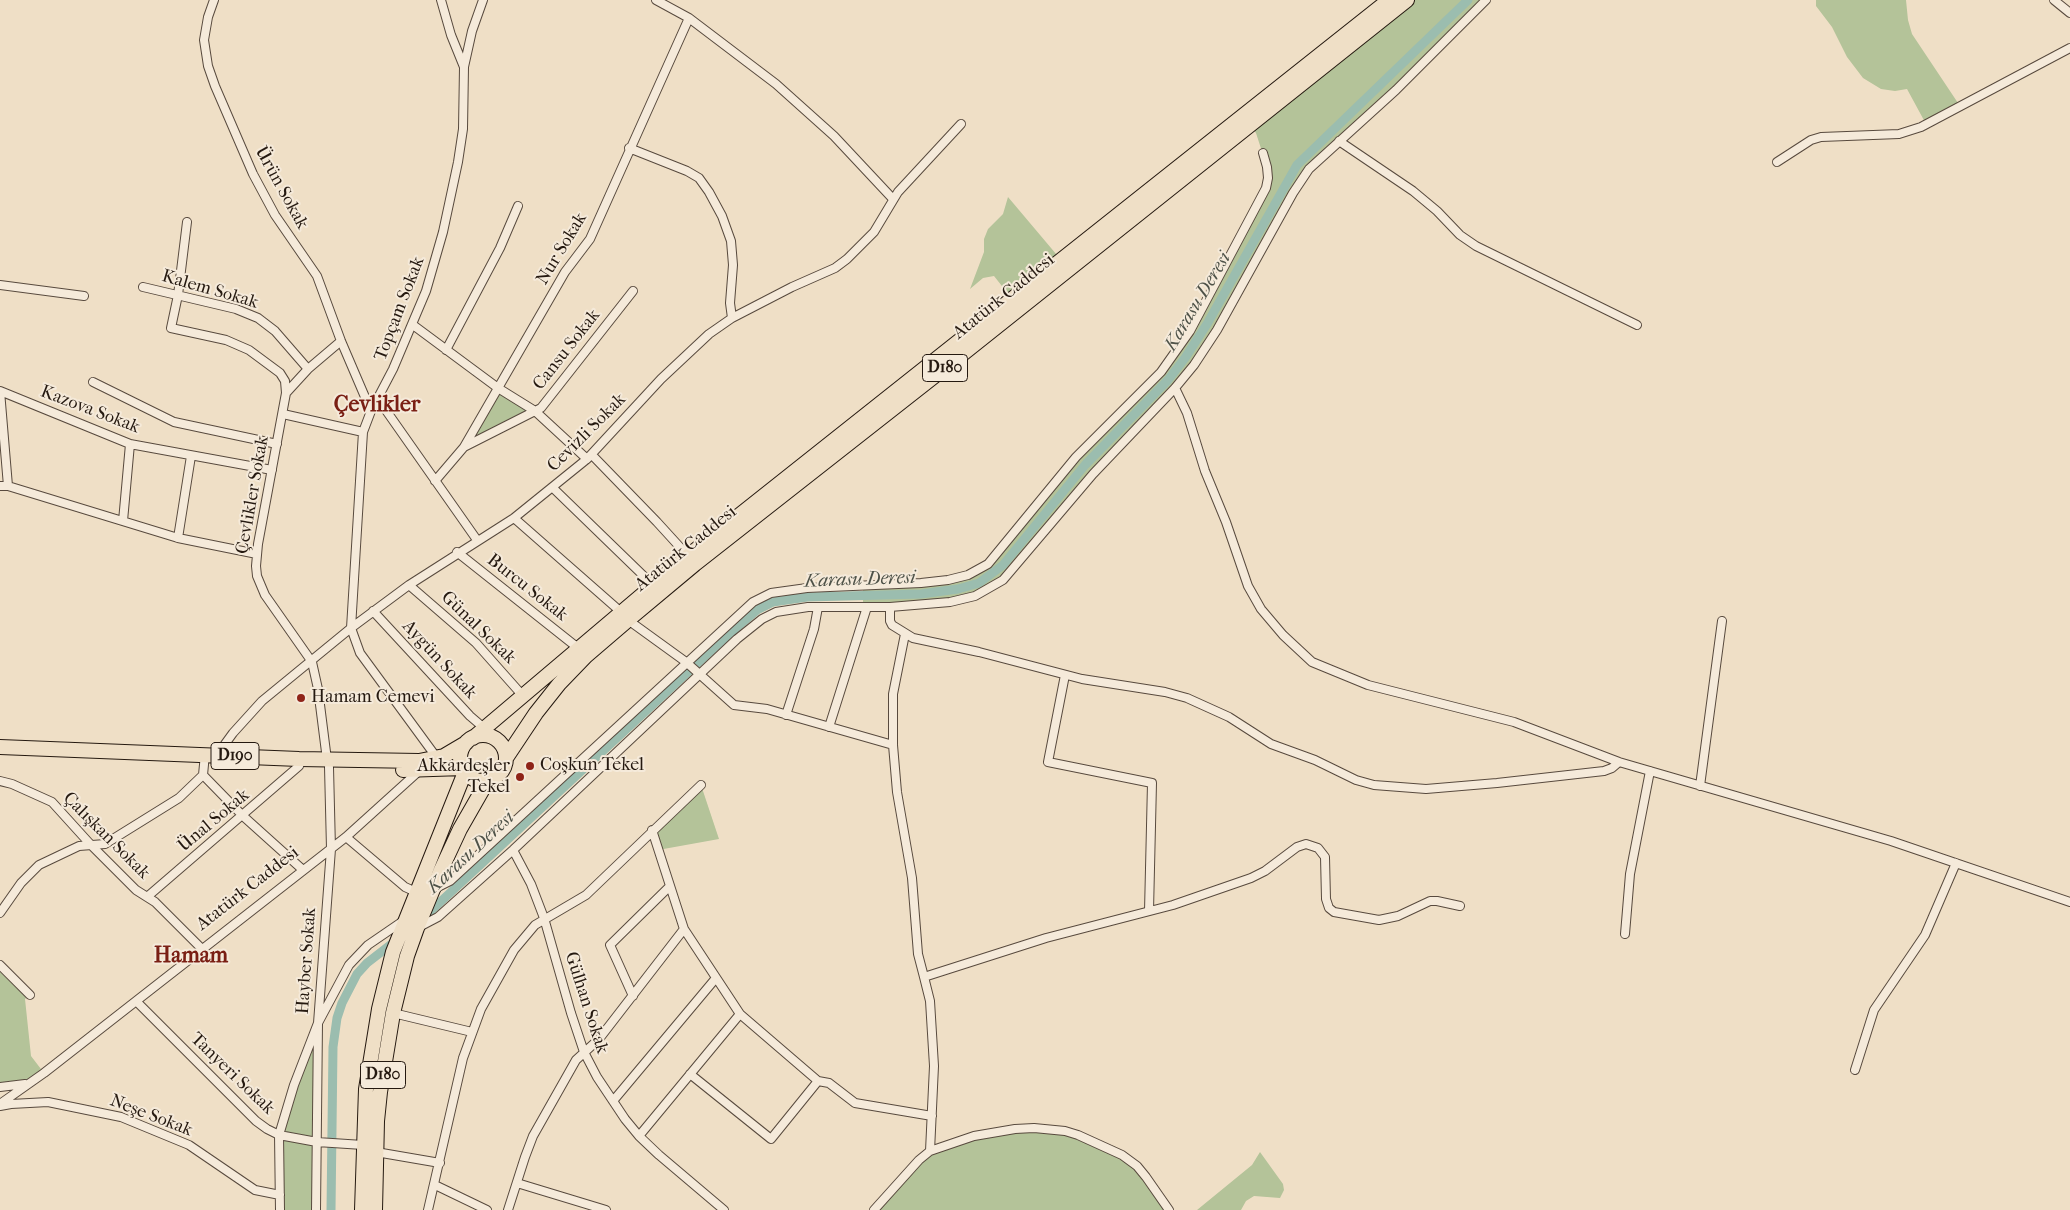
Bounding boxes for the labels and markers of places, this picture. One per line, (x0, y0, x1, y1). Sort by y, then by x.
place label: Hamam Cemevi (311, 687, 435, 709)
marker: Hamam Cemevi (295, 692, 307, 704)
place label: Coşkun Tekel (540, 755, 644, 777)
place label: Akkardeşler Tekel (417, 756, 510, 799)
marker: Coşkun Tekel (524, 760, 536, 772)
marker: Akkardeşler Tekel (514, 771, 526, 783)

